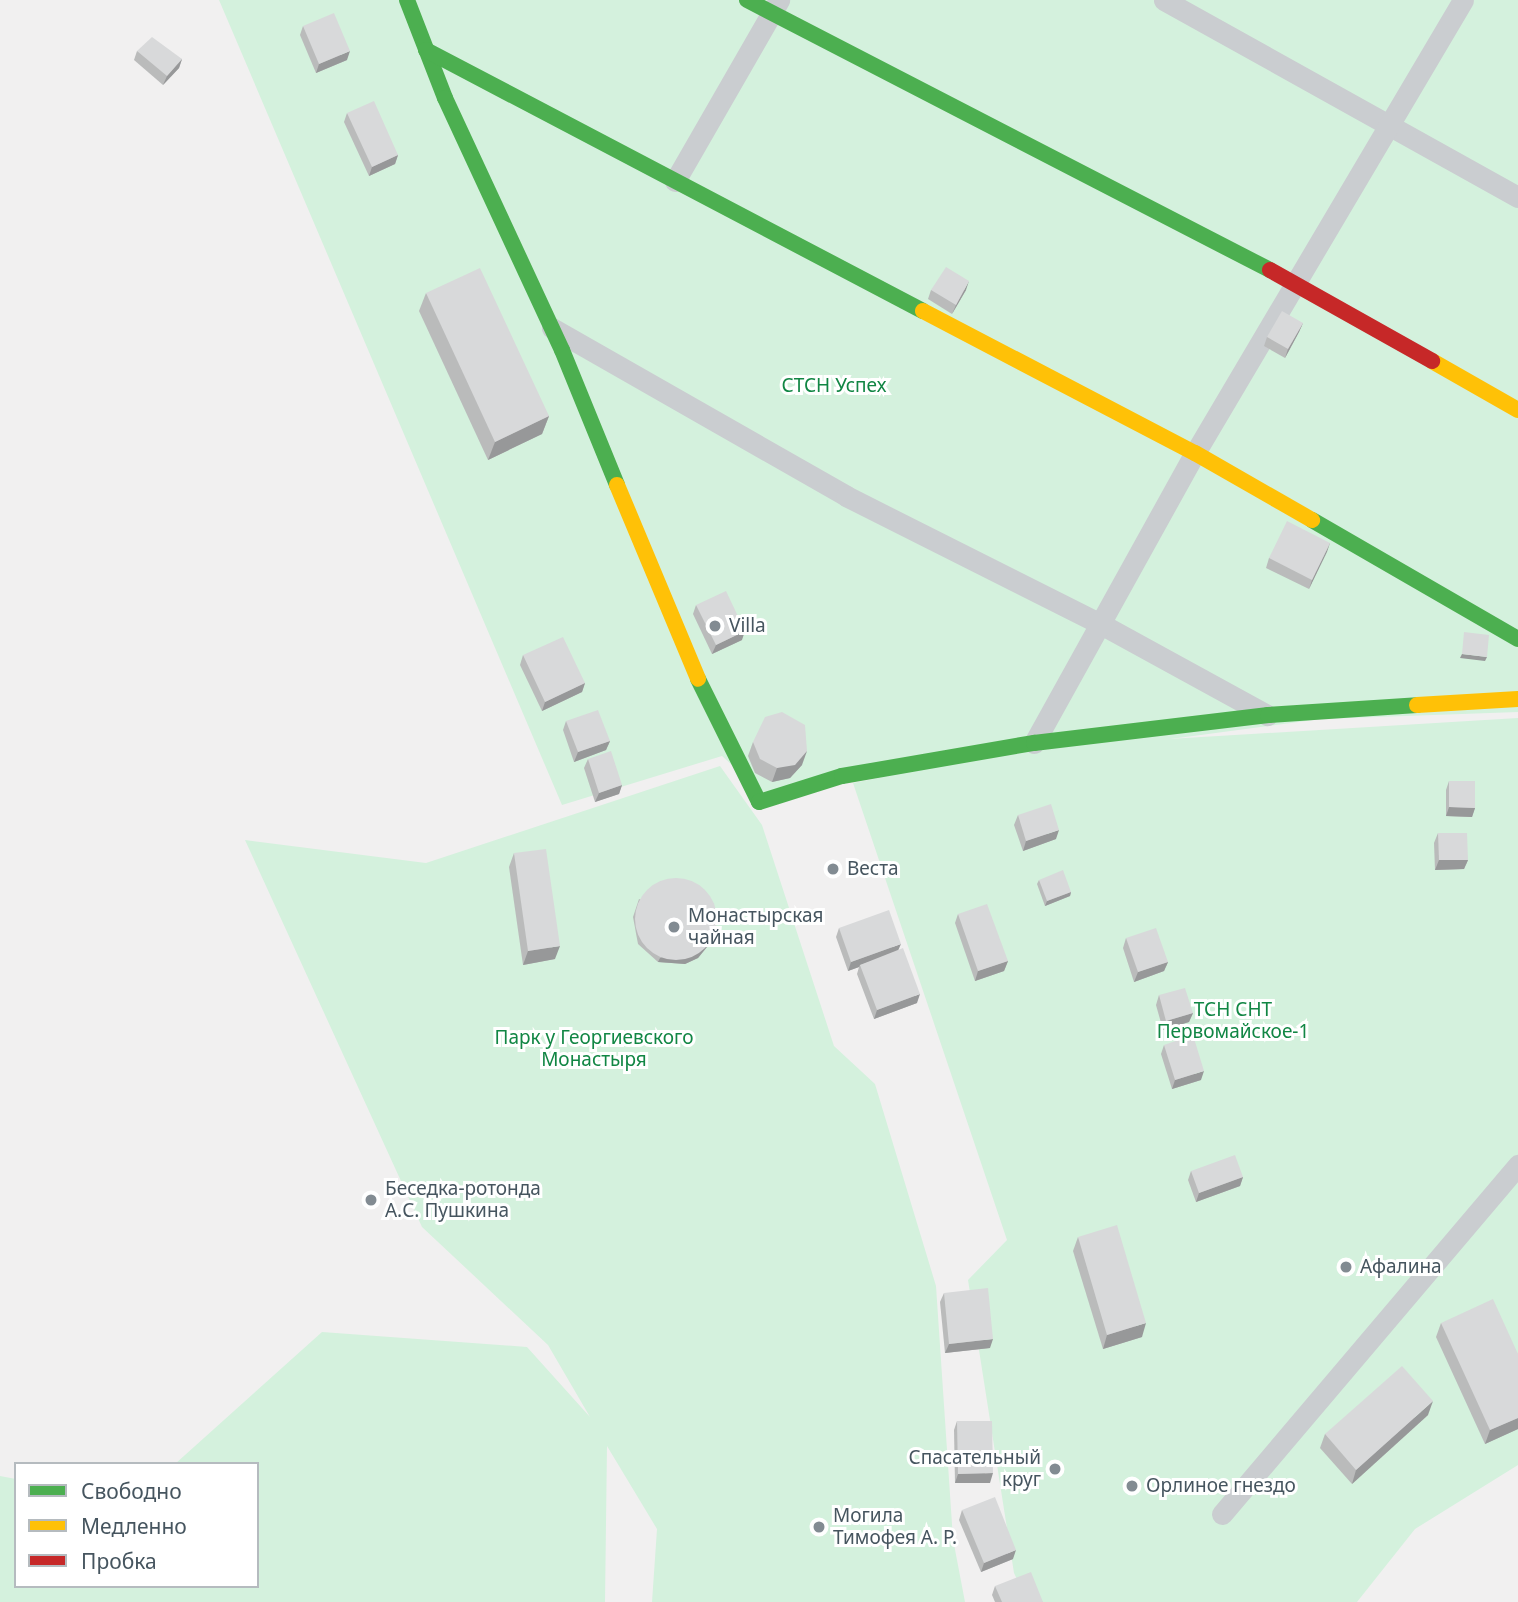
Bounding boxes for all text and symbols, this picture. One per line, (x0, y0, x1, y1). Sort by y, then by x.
park label: СТСН Успех (782, 375, 886, 397)
place label: Villa (729, 615, 766, 637)
marker: Villa (707, 618, 723, 634)
place label: Веста (847, 858, 899, 880)
marker: Веста (825, 861, 841, 877)
place label: Монастырская чайная (688, 905, 824, 949)
marker: Монастырская чайная (666, 919, 682, 935)
park label: ТСН СНТ Первомайское-1 (1157, 999, 1309, 1043)
park label: Парк у Георгиевского Монастыря (495, 1027, 693, 1071)
place label: Беседка-ротонда А.С. Пушкина (385, 1178, 541, 1222)
marker: Беседка-ротонда А.С. Пушкина (363, 1192, 379, 1208)
place label: Афалина (1360, 1256, 1442, 1278)
marker: Афалина (1338, 1259, 1354, 1275)
place label: Спасательный круг (909, 1447, 1041, 1491)
marker: Спасательный круг (1047, 1461, 1063, 1477)
legend (14, 1462, 259, 1588)
place label: Орлиное гнездо (1146, 1475, 1296, 1497)
text: Свободно (81, 1477, 182, 1505)
marker: Орлиное гнездо (1124, 1478, 1140, 1494)
place label: Могила Тимофея А. Р. (833, 1505, 957, 1549)
text: Медленно (81, 1512, 187, 1540)
marker: Могила Тимофея А. Р. (811, 1519, 827, 1535)
text: Пробка (81, 1547, 157, 1575)

